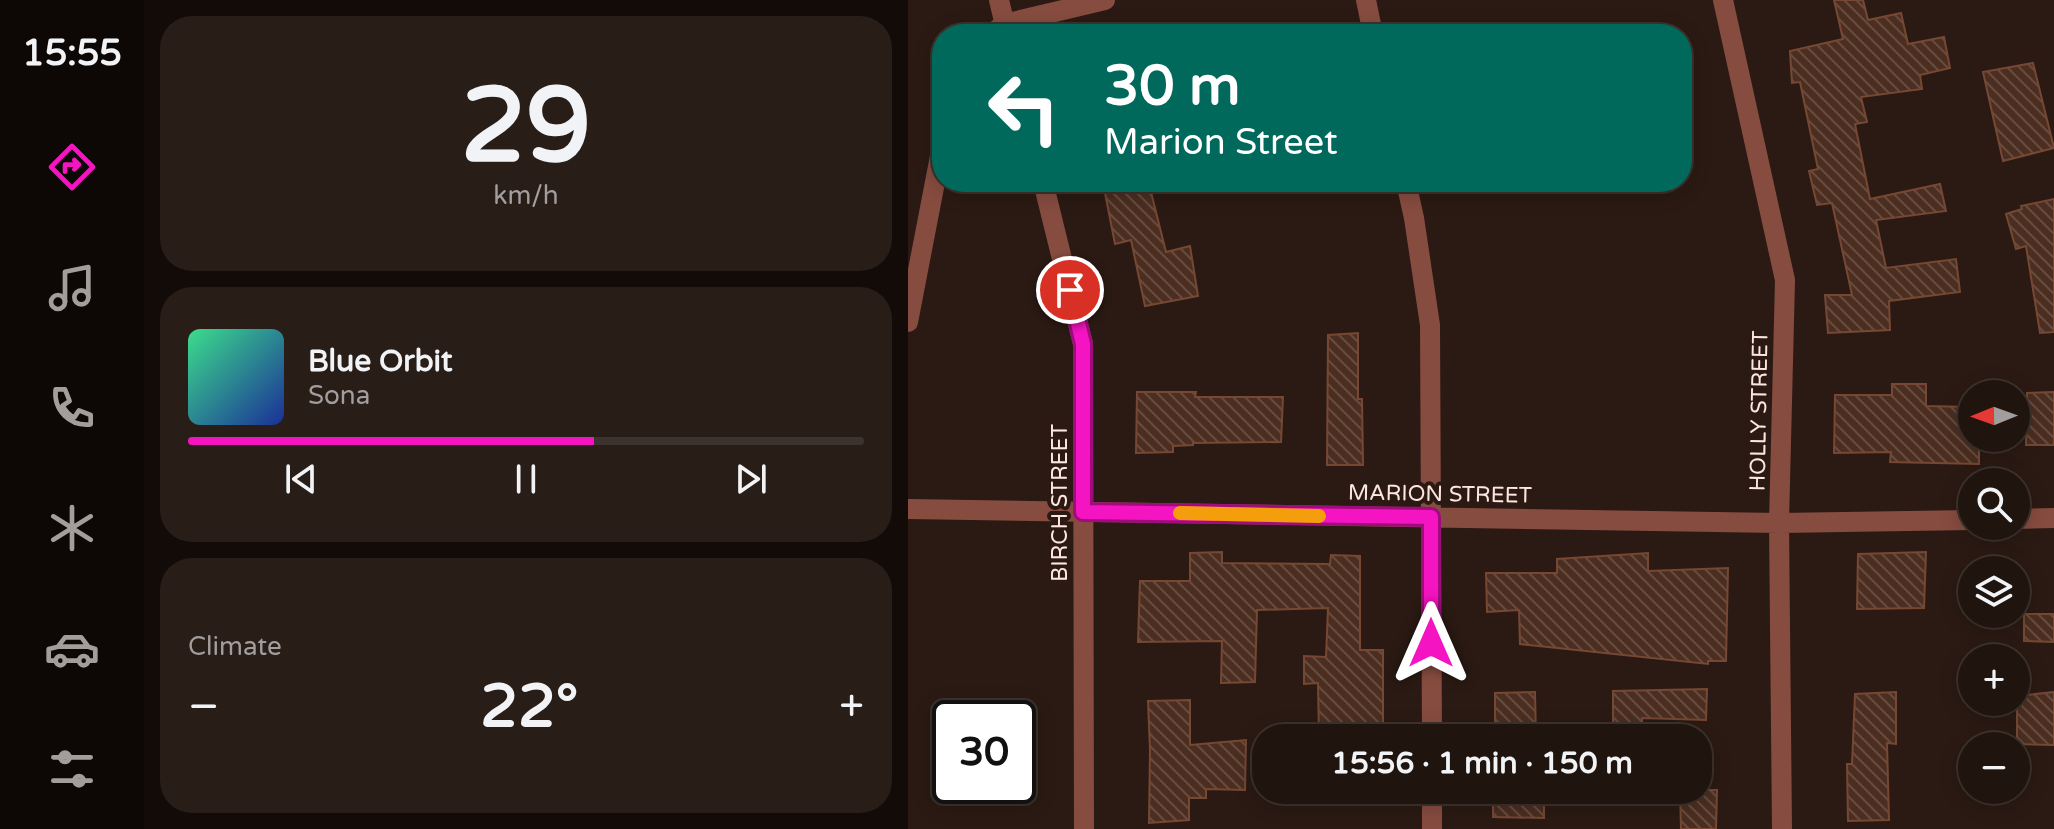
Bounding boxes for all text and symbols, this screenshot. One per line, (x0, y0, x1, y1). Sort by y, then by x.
text: 15:55 (22, 32, 122, 75)
text: 30 m (1104, 53, 1240, 120)
icon: left (972, 56, 1076, 160)
text: 29 (461, 65, 591, 190)
text: Marion Street (1104, 121, 1338, 164)
icon: directions (44, 139, 100, 195)
text: km/h (493, 180, 559, 211)
pin (1036, 256, 1104, 324)
icon: music (44, 260, 100, 316)
icon: arrive (1048, 268, 1092, 312)
street label: HOLLY STREET (1745, 330, 1773, 492)
text: Blue Orbit (308, 343, 453, 380)
icon: phone (44, 380, 100, 436)
text: Sona (308, 380, 370, 411)
north arrow (1958, 380, 2030, 452)
map controls (1958, 380, 2030, 804)
street label: BIRCH STREET (1047, 423, 1073, 582)
icon: previous (279, 457, 323, 501)
icon: pause (504, 457, 548, 501)
icon: next (729, 457, 773, 501)
button: search (1958, 468, 2030, 540)
street label: MARION STREET (1348, 479, 1533, 509)
icon: climate (44, 500, 100, 556)
button: layers (1958, 556, 2030, 628)
position arrow (1389, 601, 1473, 685)
icon: car (44, 621, 100, 677)
text: Climate (188, 631, 282, 662)
button: + (1958, 644, 2030, 716)
text: 22° (480, 671, 578, 743)
text: − (188, 681, 219, 734)
text: + (839, 681, 864, 734)
speed limit sign: 30 (932, 700, 1036, 804)
button: − (1958, 732, 2030, 804)
icon: filters (44, 741, 100, 797)
text: 15:56 · 1 min · 150 m (1331, 745, 1633, 782)

